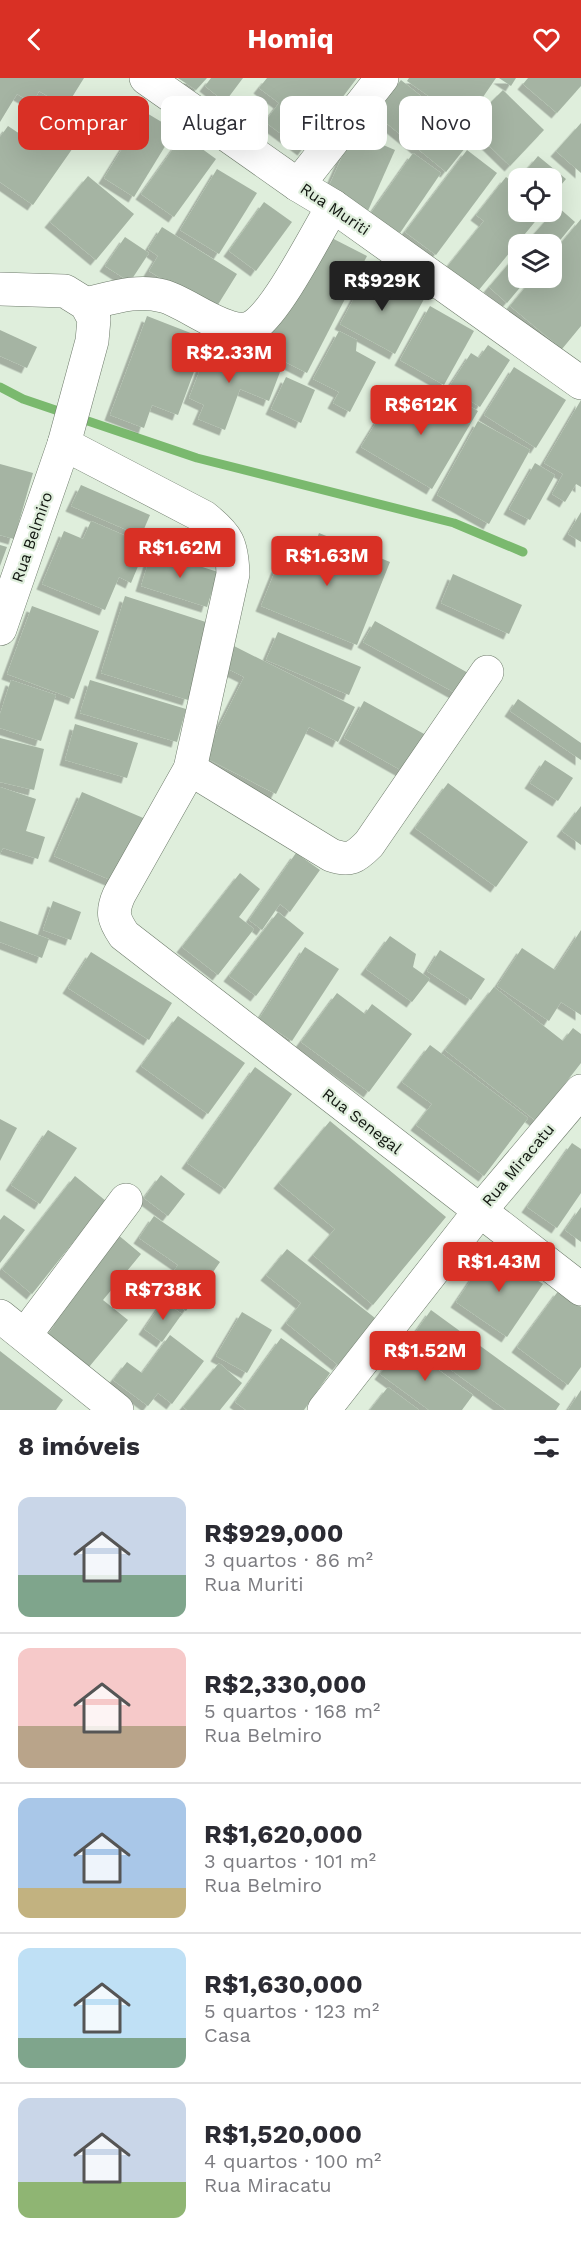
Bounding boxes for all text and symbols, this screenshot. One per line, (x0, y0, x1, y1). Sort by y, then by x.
icon: back (18, 23, 51, 56)
text: Homiq (247, 23, 334, 55)
icon: heart (530, 23, 563, 56)
chip: Comprar (18, 96, 149, 150)
chip: Alugar (161, 96, 268, 150)
chip: Filtros (280, 96, 387, 150)
chip: Novo (399, 96, 492, 150)
map controls (508, 168, 562, 288)
button: locate (508, 168, 562, 222)
street label: Rua Muriti (297, 179, 373, 239)
button: layers (508, 234, 562, 288)
pin: R$929K (333, 261, 431, 312)
text: R$929K (343, 268, 421, 292)
pin: R$2.33M (174, 333, 284, 384)
text: R$2.33M (186, 340, 272, 364)
pin: R$612K (372, 385, 470, 436)
text: R$612K (385, 392, 457, 416)
street label: Rua Belmiro (8, 489, 56, 585)
pin: R$1.62M (125, 528, 235, 579)
text: R$1.62M (138, 535, 222, 559)
pin: R$1.63M (272, 536, 382, 587)
text: R$1.63M (285, 543, 369, 567)
street label: Rua Senegal (318, 1084, 406, 1158)
street label: Rua Miracatu (478, 1120, 558, 1210)
pin: R$1.43M (444, 1242, 554, 1293)
text: R$1.43M (457, 1249, 541, 1273)
pin: R$738K (114, 1270, 212, 1321)
text: R$738K (124, 1277, 202, 1301)
pin: R$1.52M (370, 1331, 480, 1382)
text: R$1.52M (384, 1338, 466, 1362)
icon: filters (530, 1430, 563, 1463)
text: 8 imóveis (18, 1431, 140, 1461)
text: R$929,000 (204, 1518, 344, 1548)
icon: home (66, 1521, 138, 1593)
text: 3 quartos · 86 m² (204, 1548, 373, 1572)
text: Rua Muriti (204, 1572, 304, 1596)
text: R$2,330,000 (204, 1669, 366, 1699)
icon: home (66, 1672, 138, 1744)
text: 5 quartos · 168 m² (204, 1699, 380, 1723)
text: Rua Belmiro (204, 1723, 322, 1747)
text: R$1,620,000 (204, 1819, 363, 1849)
icon: home (66, 1822, 138, 1894)
text: 3 quartos · 101 m² (204, 1849, 376, 1873)
text: Rua Belmiro (204, 1873, 322, 1897)
text: R$1,630,000 (204, 1969, 363, 1999)
icon: home (66, 1972, 138, 2044)
text: 5 quartos · 123 m² (204, 1999, 379, 2023)
text: Casa (204, 2023, 251, 2047)
text: R$1,520,000 (204, 2119, 362, 2149)
icon: home (66, 2122, 138, 2194)
text: 4 quartos · 100 m² (204, 2149, 381, 2173)
text: Rua Miracatu (204, 2173, 332, 2197)

